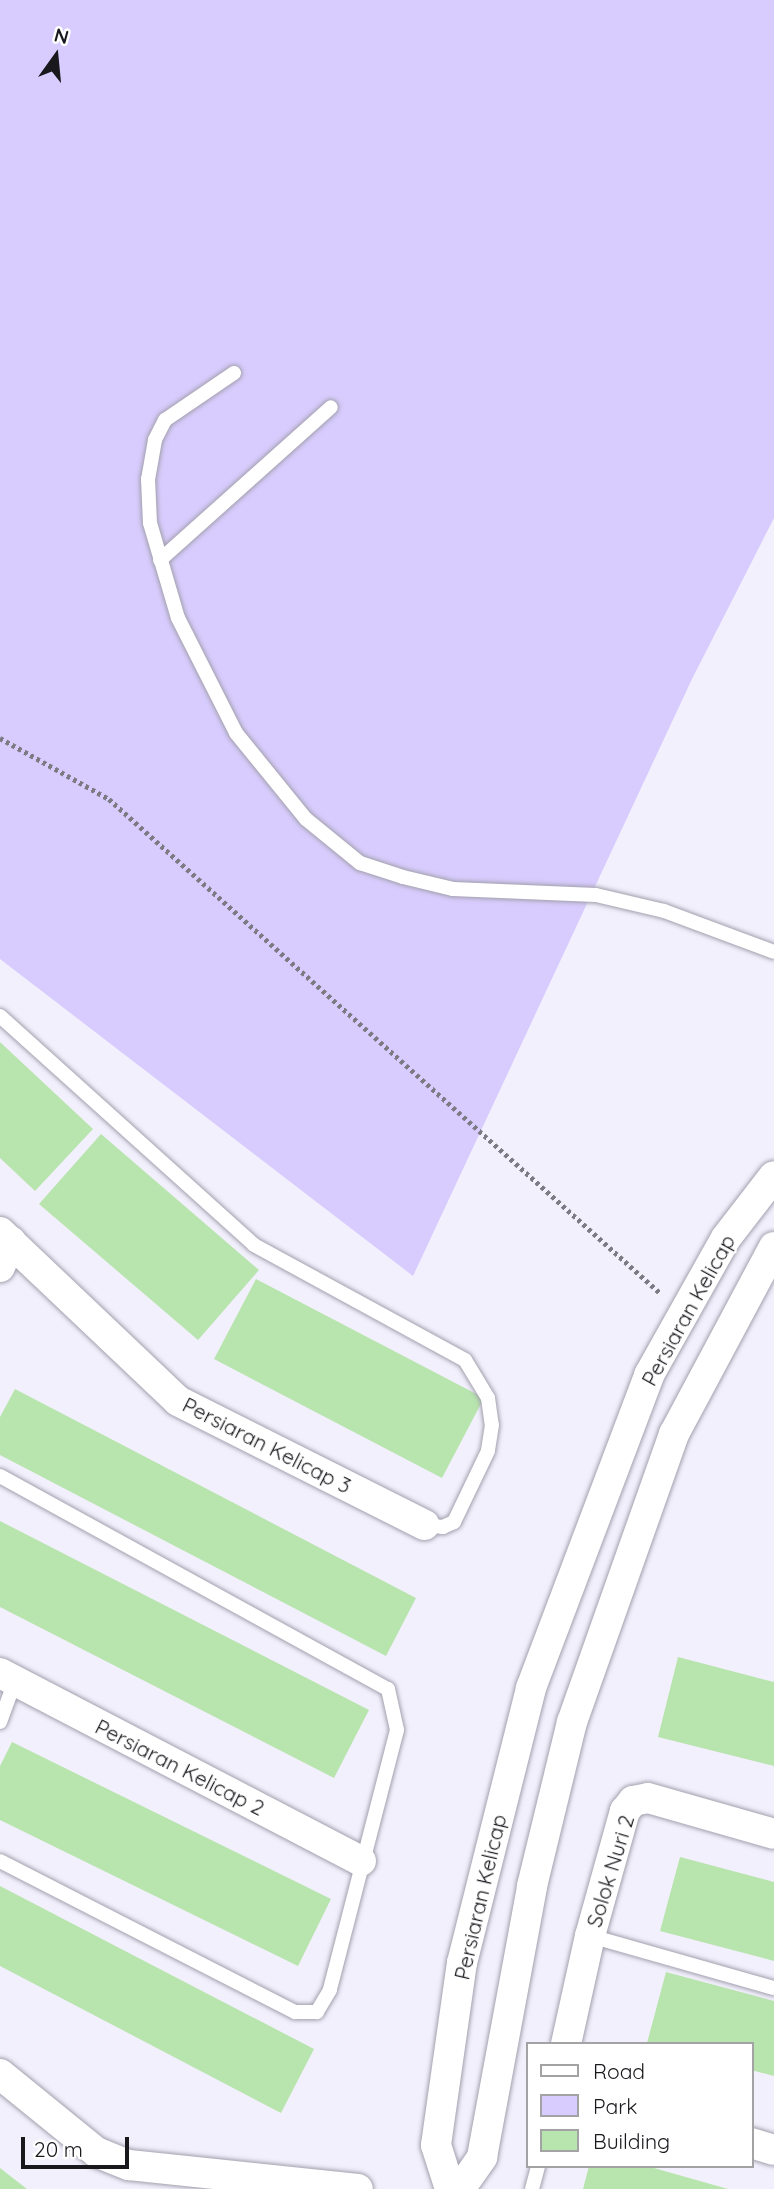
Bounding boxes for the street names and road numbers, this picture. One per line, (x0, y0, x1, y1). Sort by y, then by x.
street label: Persiaran Kelicap (636, 1230, 740, 1390)
street label: Persiaran Kelicap 3 (179, 1392, 355, 1498)
street label: Persiaran Kelicap 2 (91, 1713, 269, 1821)
street label: Persiaran Kelicap (449, 1812, 511, 1982)
street label: Solok Nuri 2 (581, 1812, 639, 1930)

